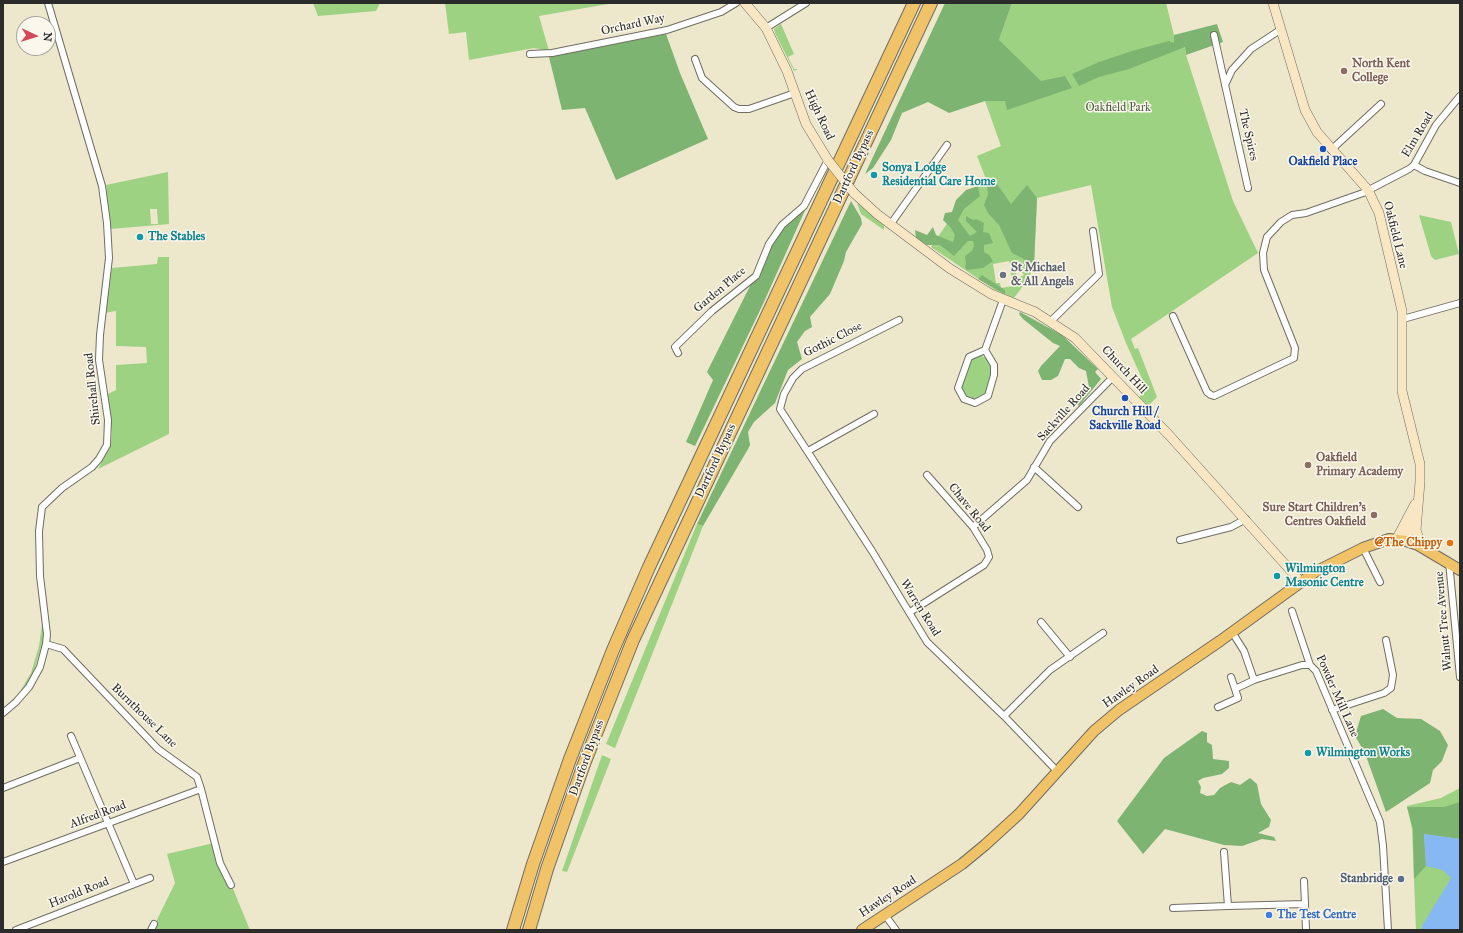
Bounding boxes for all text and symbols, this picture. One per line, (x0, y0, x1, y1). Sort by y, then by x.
street label: Orchard Way (600, 11, 666, 39)
north arrow (16, 16, 56, 56)
text: N (41, 32, 54, 42)
place label: North Kent College (1352, 57, 1410, 85)
marker: North Kent College (1339, 66, 1349, 76)
street label: High Road (801, 87, 837, 143)
park label: Oakfield Park (1085, 101, 1151, 115)
street label: The Spires (1235, 108, 1261, 162)
street label: Elm Road (1399, 110, 1437, 160)
street label: Dartford Bypass (831, 128, 877, 206)
marker: Oakfield Place (1318, 144, 1328, 154)
place label: Oakfield Place (1289, 155, 1357, 169)
place label: Sonya Lodge Residential Care Home (882, 161, 996, 189)
marker: Sonya Lodge Residential Care Home (869, 170, 879, 180)
street label: Oakfield Lane (1380, 200, 1410, 270)
place label: The Stables (148, 230, 205, 244)
marker: The Stables (135, 232, 145, 242)
place label: St Michael & All Angels (1011, 261, 1074, 289)
street label: Garden Place (691, 264, 749, 316)
marker: St Michael & All Angels (998, 270, 1008, 280)
street label: Gothic Close (801, 319, 865, 361)
street label: Church Hill (1098, 343, 1150, 397)
street label: Shirehall Road (82, 352, 104, 426)
street label: Sackville Road (1035, 382, 1093, 444)
marker: Church Hill / Sackville Road (1120, 393, 1130, 403)
place label: Church Hill / Sackville Road (1089, 405, 1161, 433)
street label: Dartford Bypass (693, 422, 739, 500)
place label: Oakfield Primary Academy (1316, 451, 1403, 479)
marker: Oakfield Primary Academy (1303, 460, 1313, 470)
street label: Chave Road (945, 481, 993, 535)
place label: Sure Start Children's Centres Oakfield (1263, 501, 1366, 529)
marker: Sure Start Children's Centres Oakfield (1369, 510, 1379, 520)
place label: @The Chippy (1375, 536, 1442, 550)
marker: @The Chippy (1445, 538, 1455, 548)
place label: Wilmington Masonic Centre (1285, 562, 1364, 590)
marker: Wilmington Masonic Centre (1272, 571, 1282, 581)
street label: Walnut Tree Avenue (1432, 571, 1456, 671)
street label: Warren Road (897, 577, 943, 639)
street label: Powder Mill Lane (1312, 653, 1362, 739)
street label: Hawley Road (1100, 662, 1162, 712)
street label: Burnthouse Lane (108, 681, 180, 751)
street label: Dartford Bypass (567, 718, 607, 798)
place label: Wilmington Works (1316, 746, 1410, 760)
marker: Wilmington Works (1303, 748, 1313, 758)
street label: Alfred Road (68, 798, 128, 832)
place label: Stanbridge (1340, 872, 1393, 886)
street label: Hawley Road (857, 873, 919, 921)
street label: Harold Road (47, 874, 111, 912)
marker: Stanbridge (1396, 874, 1406, 884)
place label: The Test Centre (1277, 908, 1356, 922)
marker: The Test Centre (1264, 910, 1274, 920)

